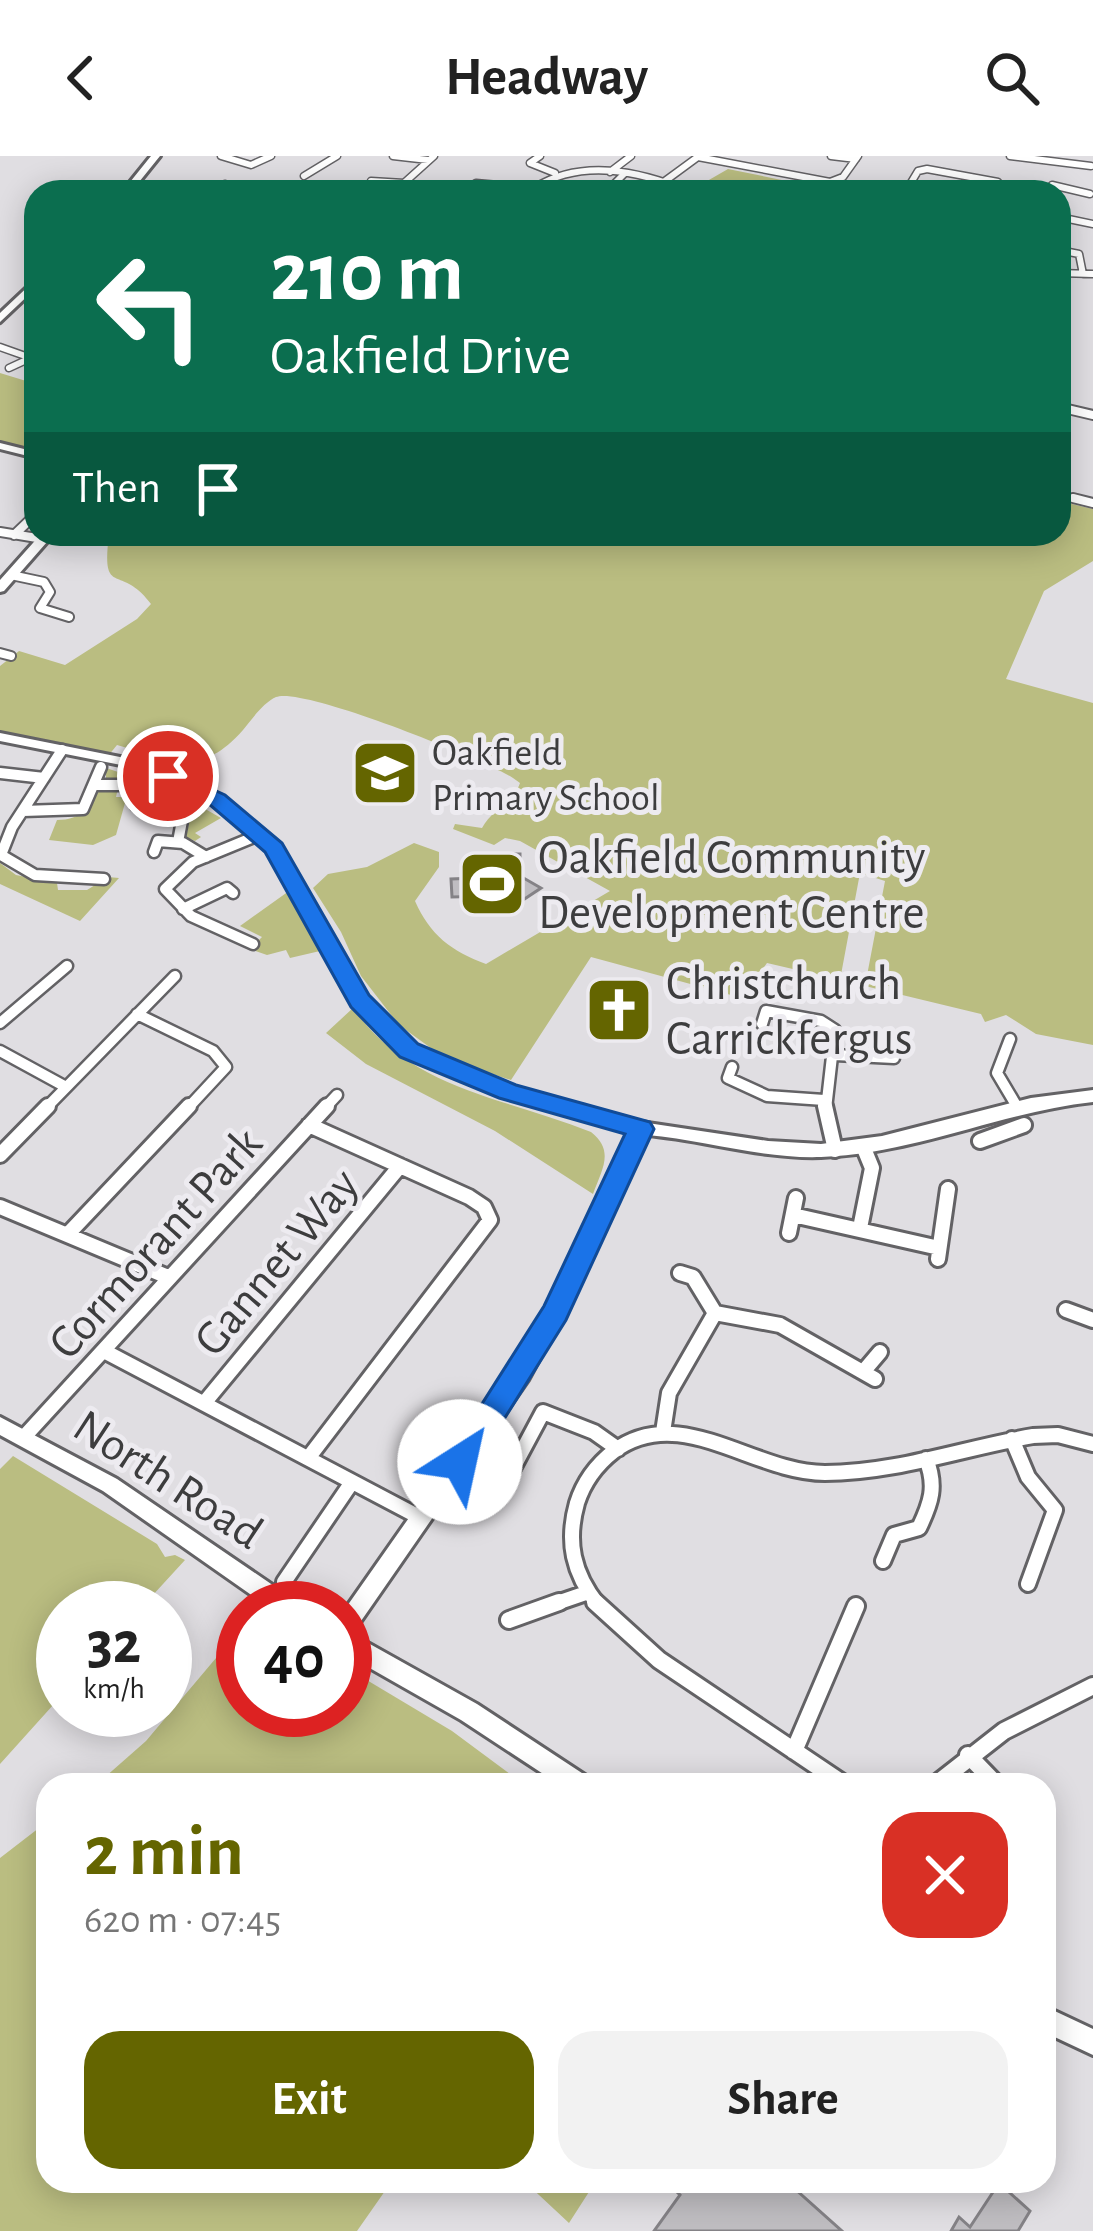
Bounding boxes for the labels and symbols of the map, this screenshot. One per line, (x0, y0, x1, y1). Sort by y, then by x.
pin (117, 725, 219, 827)
place label: Oakfield Primary School (432, 734, 660, 818)
school or university icon: Oakfield Primary School (350, 738, 420, 808)
place label: Oakfield Community Development Centre (538, 835, 926, 938)
sports icon: Oakfield Community Development Centre (457, 849, 527, 919)
place label: Christchurch Carrickfergus (666, 961, 913, 1064)
church icon: Christchurch Carrickfergus (584, 975, 654, 1045)
street label: Cormorant Park (41, 1119, 272, 1368)
street label: Gannet Way (186, 1161, 369, 1365)
position arrow (397, 1399, 523, 1525)
street label: North Road (65, 1402, 270, 1559)
speed limit sign: 40 (216, 1581, 372, 1737)

